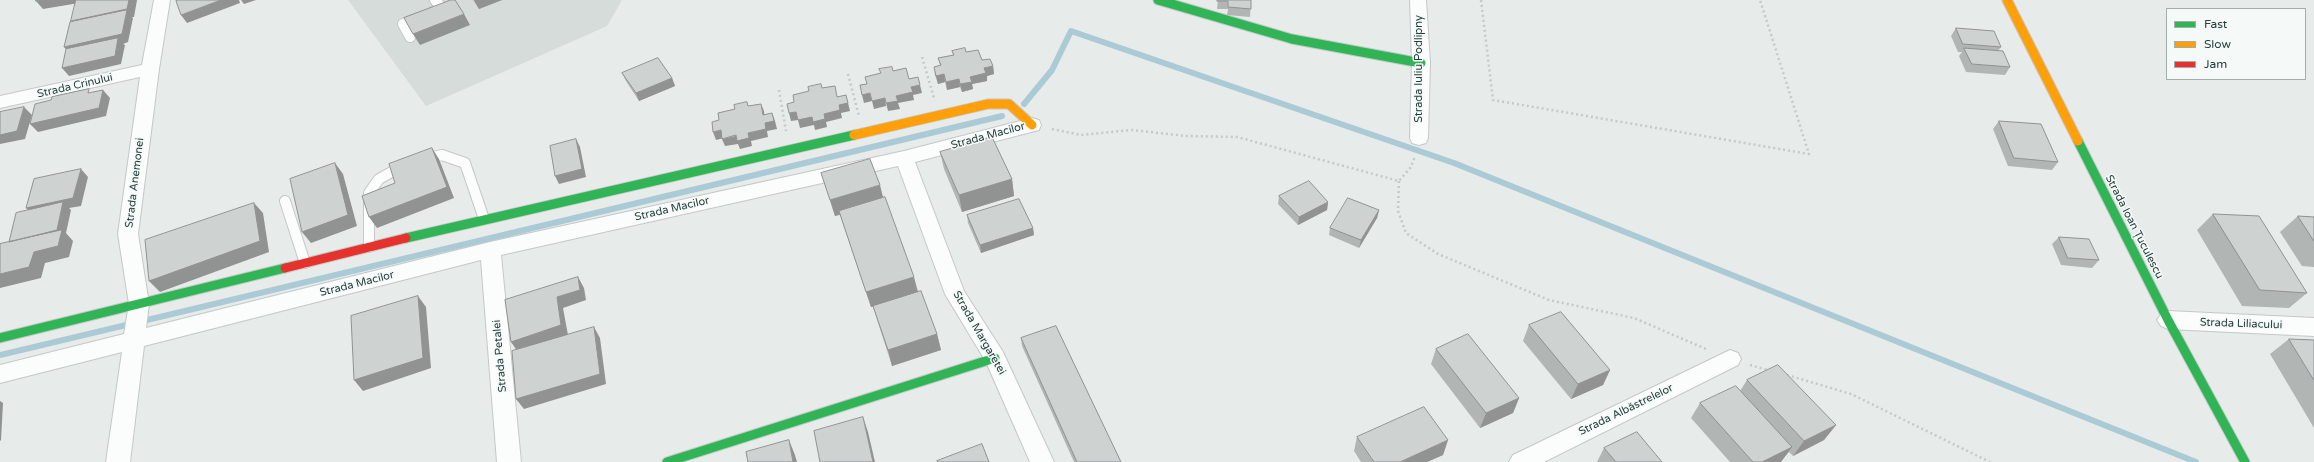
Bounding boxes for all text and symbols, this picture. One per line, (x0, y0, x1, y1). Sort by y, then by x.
legend (2166, 8, 2306, 80)
street label: Strada Iuliu Podlipny (1412, 15, 1426, 123)
text: Fast (2204, 17, 2227, 31)
text: Slow (2204, 37, 2231, 51)
text: Jam (2204, 57, 2227, 71)
street label: Strada Crinului (36, 71, 114, 101)
street label: Strada Macilor (950, 120, 1026, 152)
street label: Strada Anemonei (123, 137, 147, 229)
street label: Strada Ioan Țuculescu (2102, 173, 2166, 281)
street label: Strada Macilor (633, 194, 711, 224)
street label: Strada Macilor (318, 268, 396, 300)
street label: Strada Margaretei (950, 289, 1008, 377)
street label: Strada Liliacului (2200, 316, 2282, 332)
street label: Strada Petalei (490, 319, 510, 393)
street label: Strada Albăstrelelor (1577, 381, 1675, 439)

